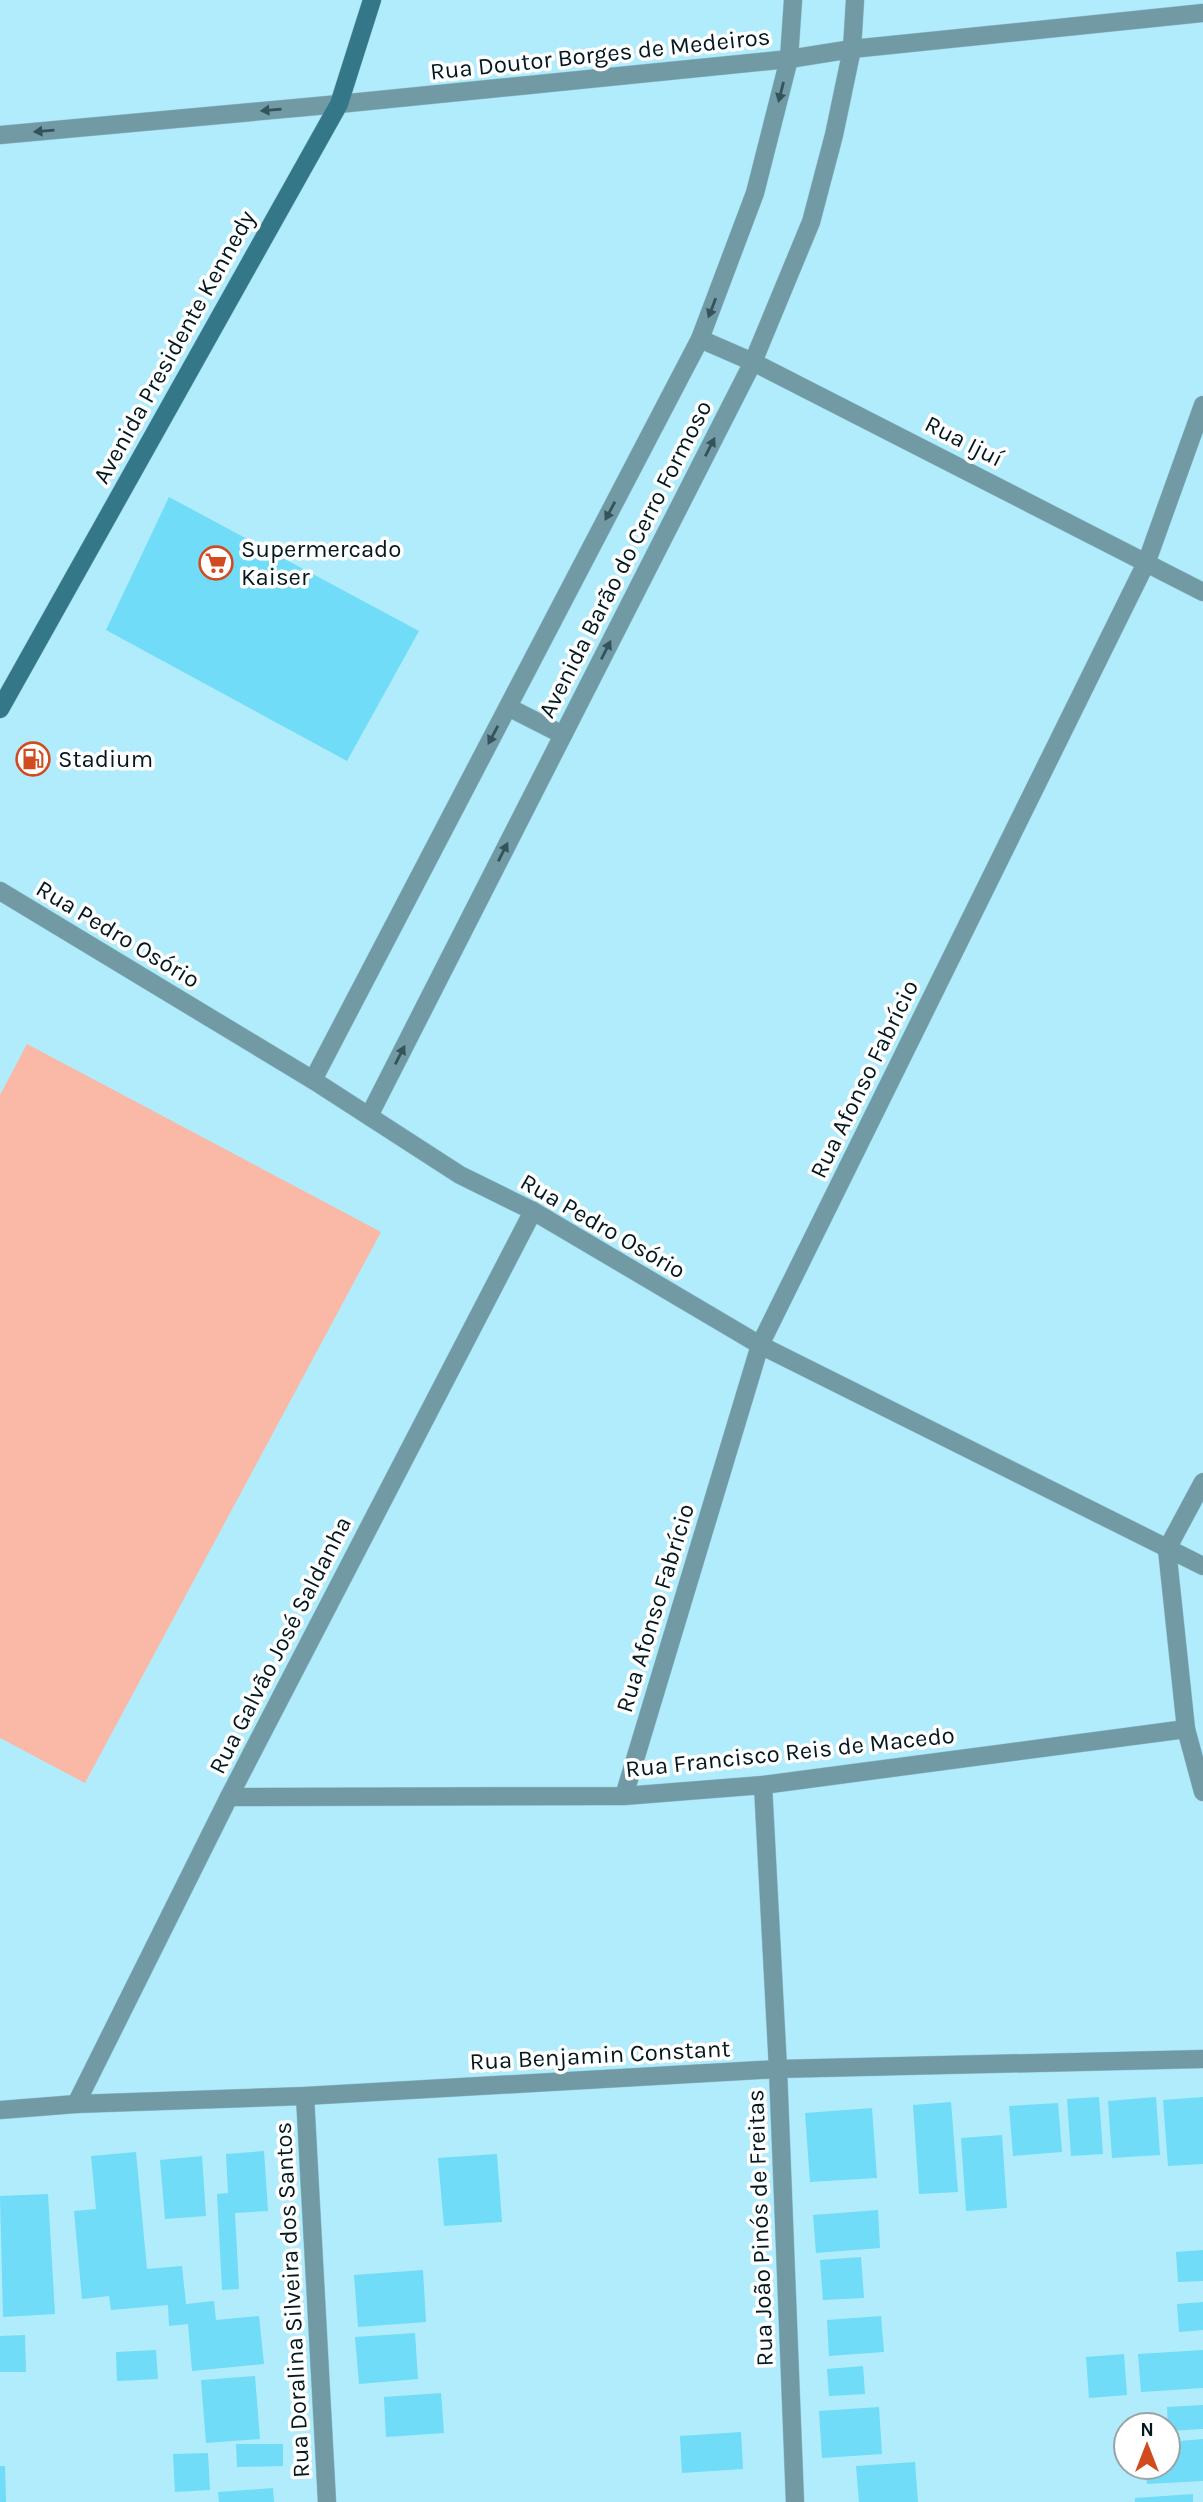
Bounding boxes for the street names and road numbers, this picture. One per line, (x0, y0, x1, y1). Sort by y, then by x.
street label: Rua Doutor Borges de Medeiros (429, 22, 771, 86)
street label: Avenida Presidente Kennedy (87, 205, 261, 489)
street label: Avenida Barão do Cerro Formoso (533, 396, 717, 722)
street label: Rua Ijuí (920, 409, 1009, 473)
street label: Rua Pedro Osório (31, 874, 205, 994)
street label: Rua Afonso Fabrício (804, 975, 924, 1183)
street label: Rua Pedro Osório (516, 1167, 690, 1285)
street label: Rua Afonso Fabrício (610, 1500, 700, 1716)
street label: Rua Galvão José Saldanha (203, 1512, 357, 1778)
street label: Rua Francisco Reis de Macedo (624, 1721, 956, 1783)
street label: Rua Benjamin Constant (469, 2034, 731, 2076)
street label: Rua João Pinós de Freitas (741, 2089, 779, 2367)
street label: Rua Doralina Silveira dos Santos (269, 2121, 315, 2479)

